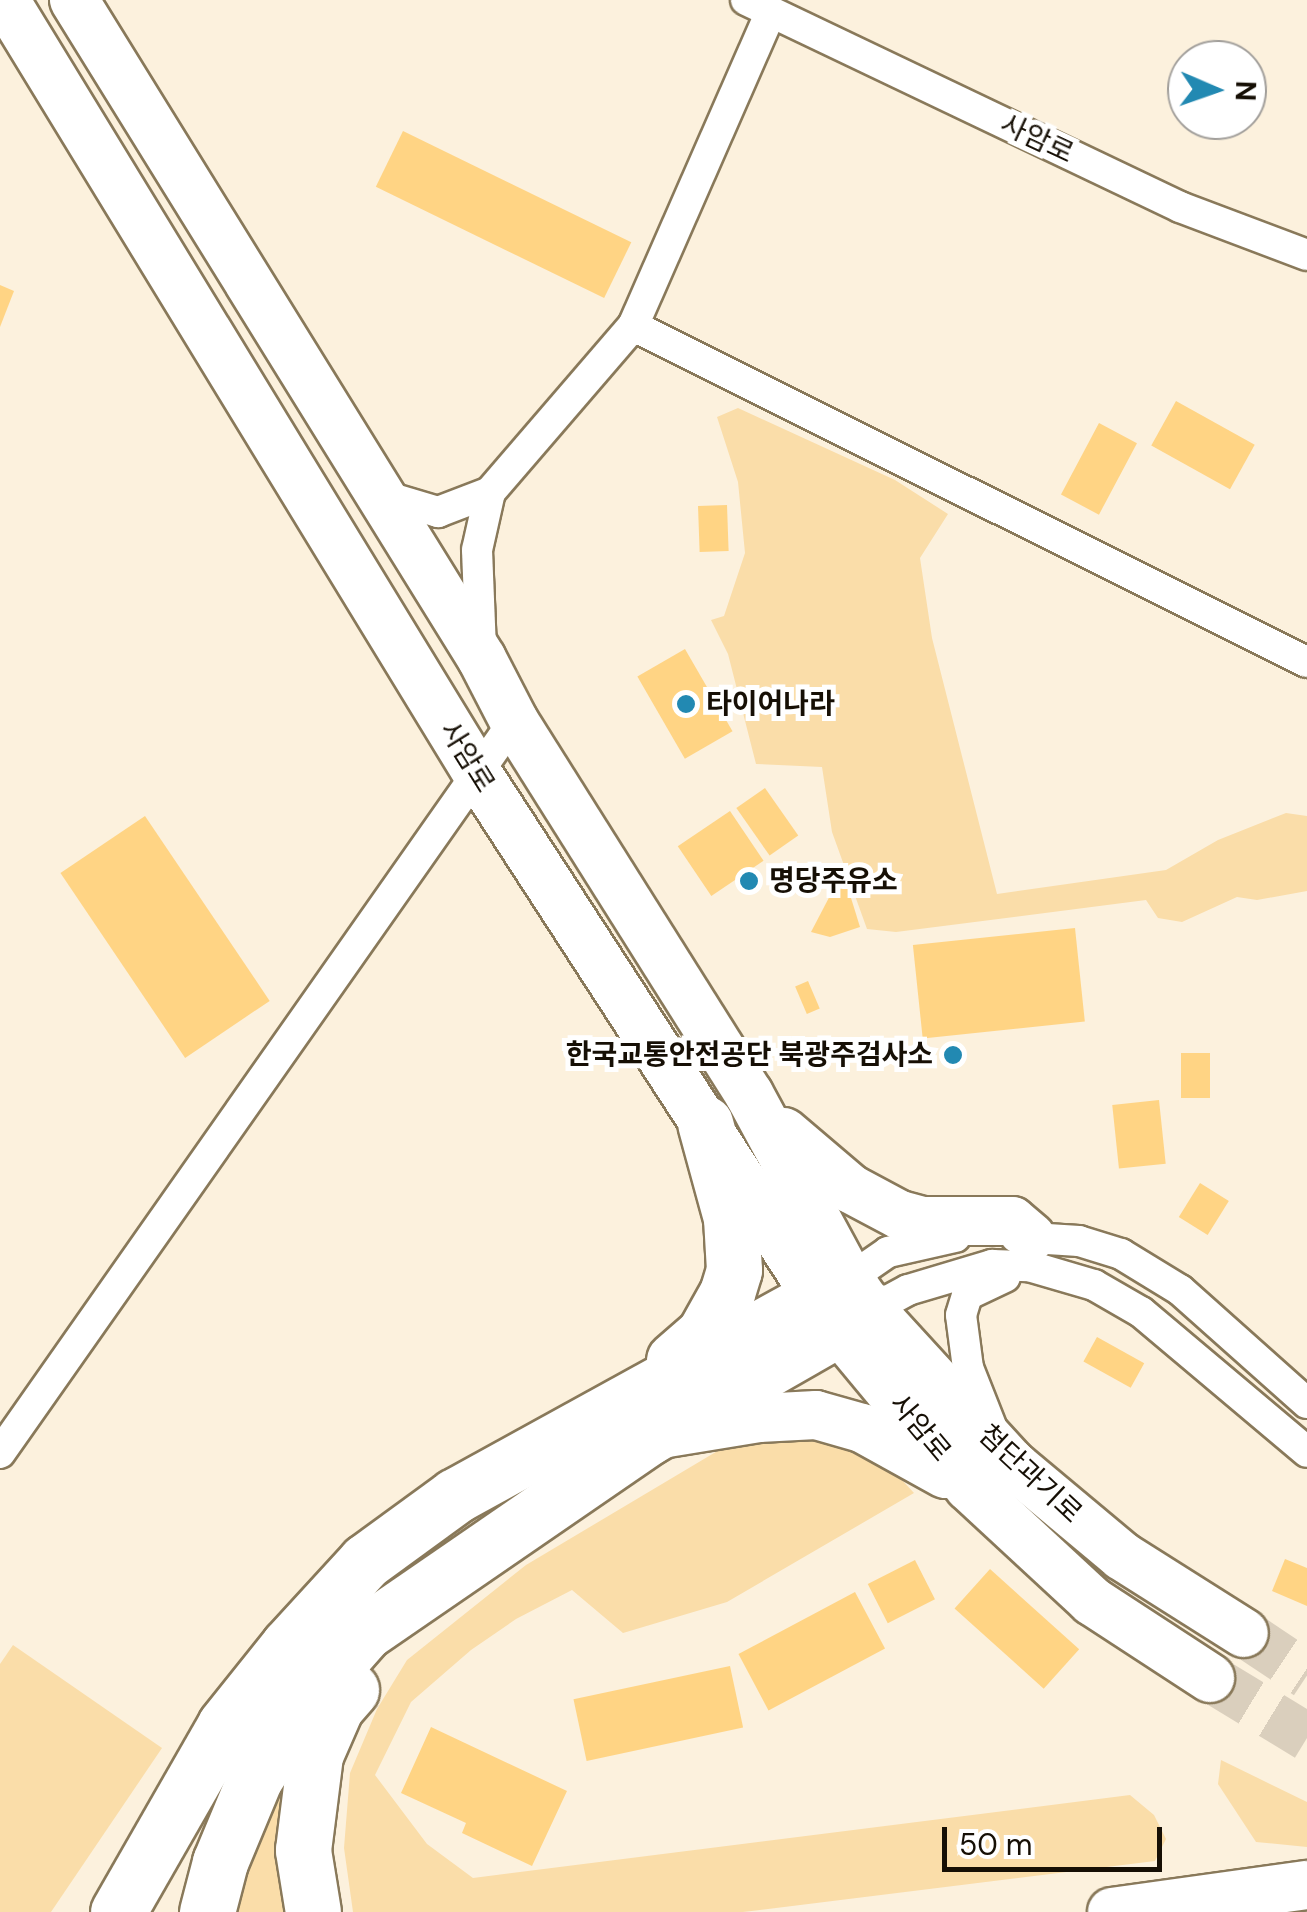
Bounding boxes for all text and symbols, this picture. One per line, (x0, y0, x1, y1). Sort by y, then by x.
north arrow (1167, 40, 1267, 140)
text: N (1227, 80, 1264, 102)
street label: 사암로 (995, 107, 1079, 171)
place label: 타이어나라 (706, 687, 835, 721)
marker: 타이어나라 (675, 693, 697, 715)
street label: 사암로 (432, 715, 502, 799)
place label: 명당주유소 (769, 864, 898, 898)
marker: 명당주유소 (738, 870, 760, 892)
place label: 한국교통안전공단 북광주검사소 (566, 1038, 933, 1072)
marker: 한국교통안전공단 북광주검사소 (942, 1044, 964, 1066)
street label: 사암로 (882, 1388, 958, 1468)
street label: 첨단과기로 (971, 1418, 1089, 1530)
scale bar (947, 1807, 1167, 1869)
text: 50 m (959, 1825, 1033, 1864)

